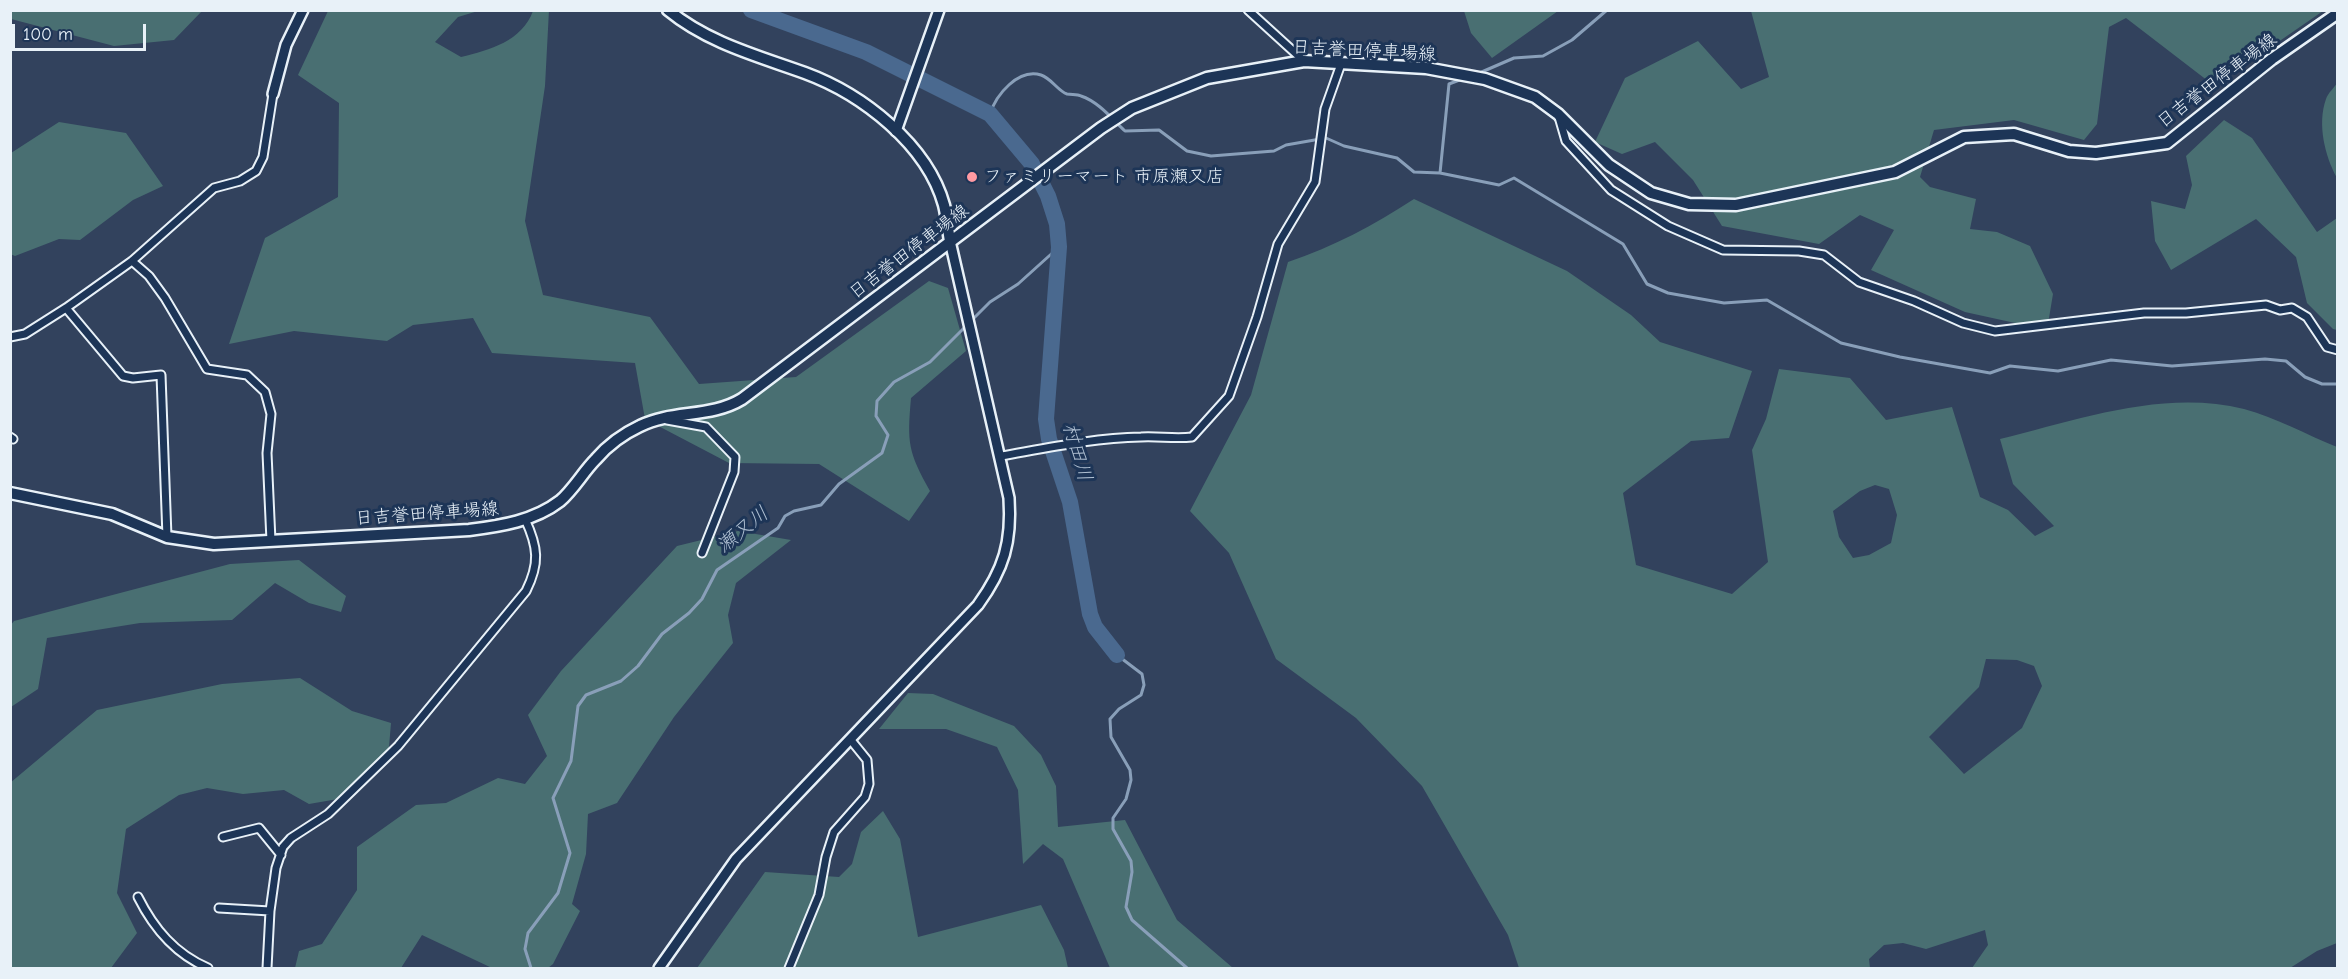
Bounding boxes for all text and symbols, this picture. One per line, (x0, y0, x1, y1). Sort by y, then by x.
scale bar (15, 12, 148, 50)
text: 100 m (23, 24, 73, 45)
street label: 日吉誉田停車場線 (2153, 29, 2281, 133)
street label: 日吉誉田停車場線 (1292, 36, 1436, 66)
place label: ファミリーマート 市原瀬又店 (984, 166, 1224, 188)
marker: ファミリーマート 市原瀬又店 (965, 170, 979, 184)
street label: 日吉誉田停車場線 (845, 200, 973, 304)
water label: 村田川 (1057, 420, 1097, 484)
street label: 日吉誉田停車場線 (354, 498, 500, 530)
water label: 瀬又川 (712, 502, 774, 558)

